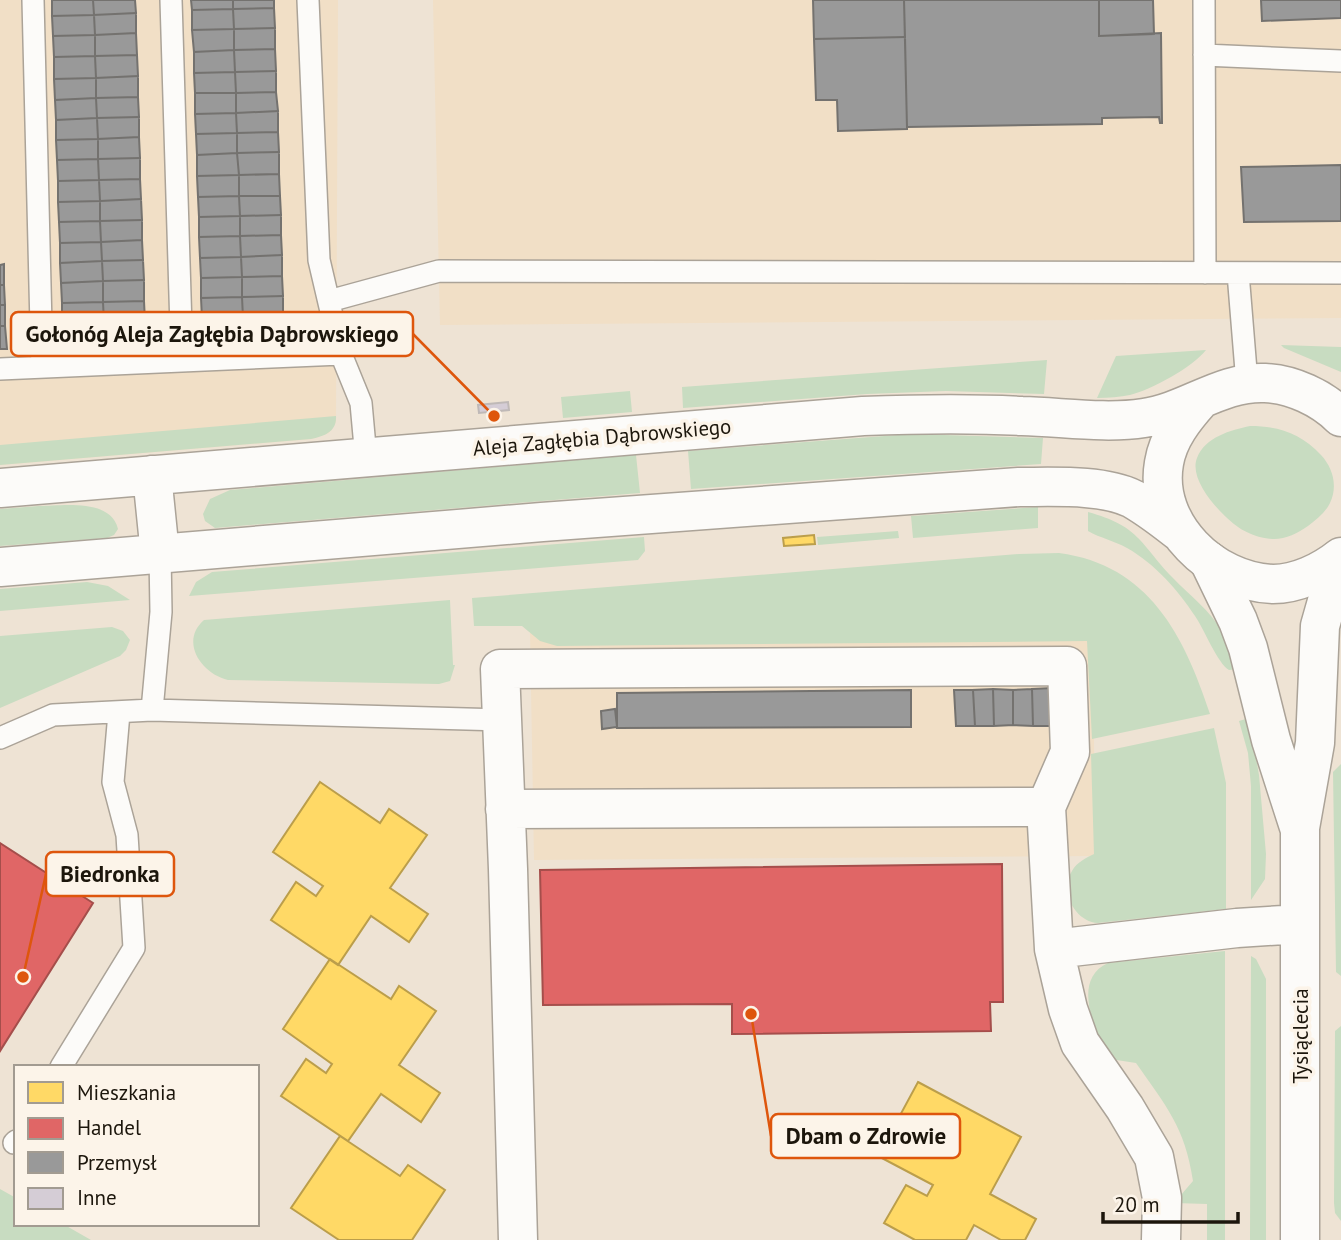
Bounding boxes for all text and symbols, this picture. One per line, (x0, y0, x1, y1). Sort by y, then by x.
callout: Gołonóg Aleja Zagłębia Dąbrowskiego (11, 312, 413, 356)
text: Gołonóg Aleja Zagłębia Dąbrowskiego (25, 319, 399, 348)
street label: Aleja Zagłębia Dąbrowskiego (472, 412, 732, 462)
callout: Biedronka (46, 852, 174, 896)
text: Biedronka (60, 859, 160, 888)
street label: Tysiąclecia (1287, 988, 1314, 1084)
legend (14, 1065, 259, 1226)
text: Mieszkania (77, 1079, 176, 1106)
text: Handel (77, 1114, 141, 1141)
callout: Dbam o Zdrowie (771, 1114, 960, 1158)
text: Dbam o Zdrowie (786, 1121, 946, 1150)
text: Przemysł (77, 1149, 157, 1176)
scale bar (1103, 1180, 1238, 1224)
text: Inne (77, 1184, 117, 1211)
text: 20 m (1114, 1191, 1160, 1218)

